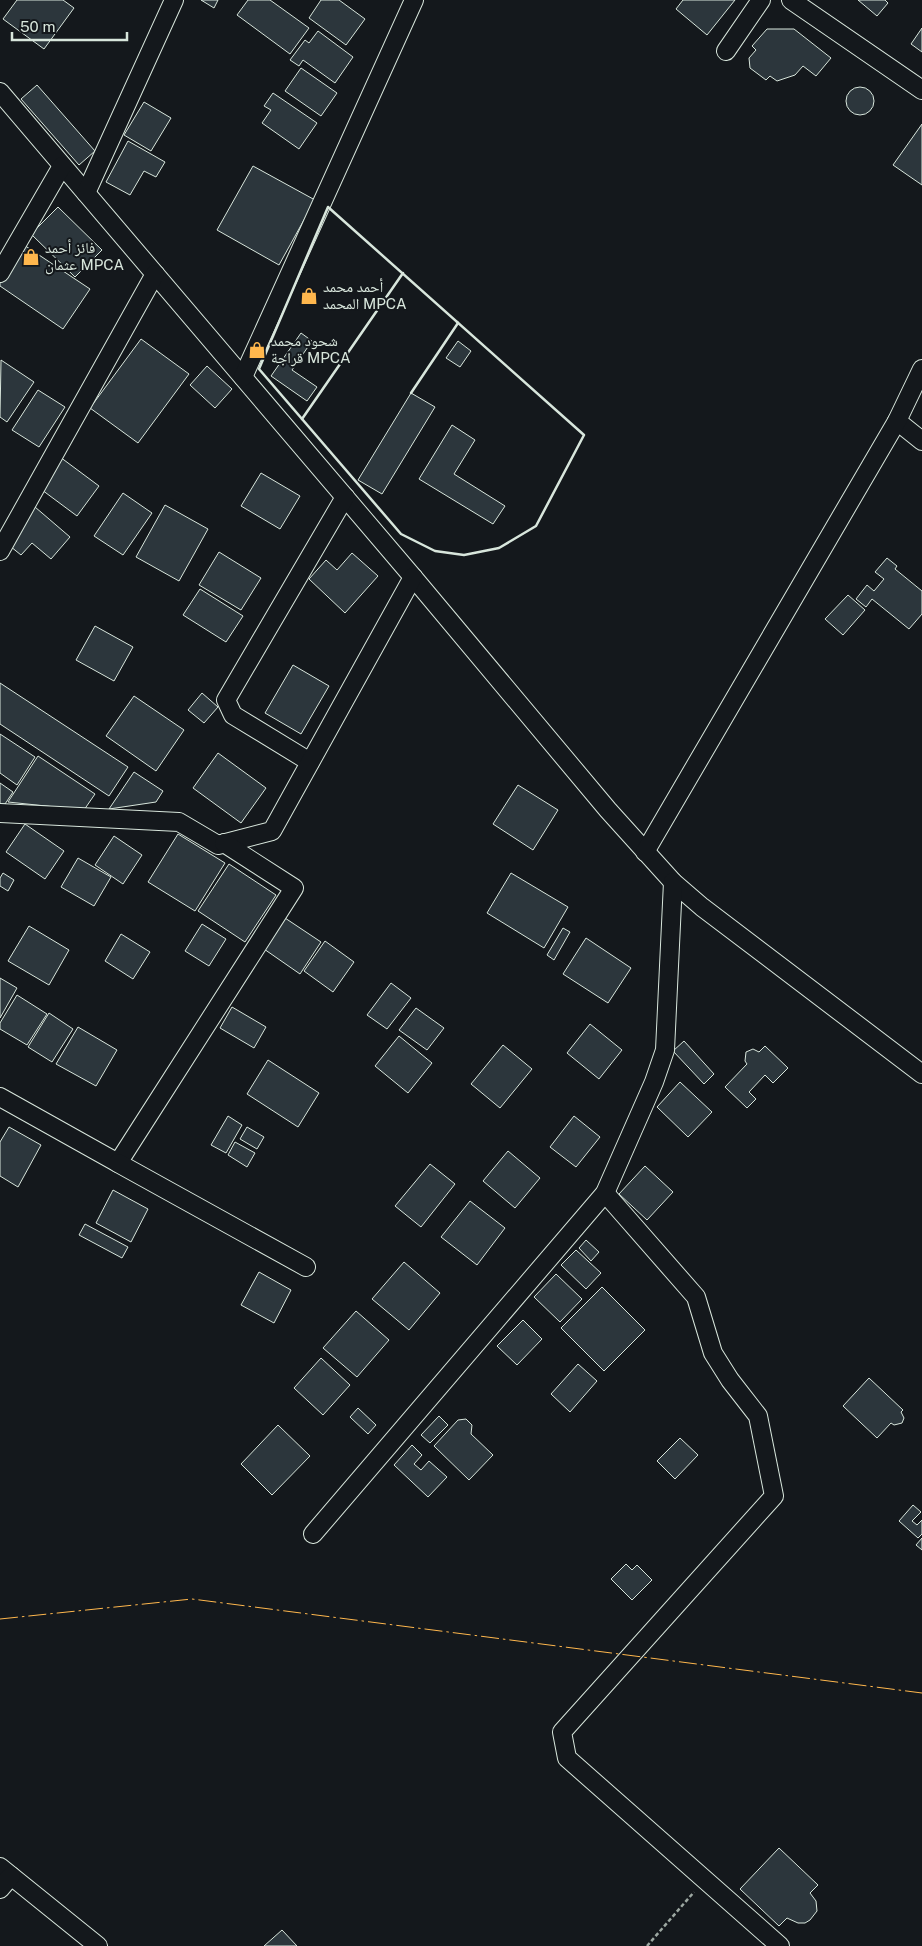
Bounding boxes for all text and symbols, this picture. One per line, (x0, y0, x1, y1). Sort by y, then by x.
scale bar (12, 10, 128, 42)
text: 50 m (20, 18, 55, 35)
place label: فائز أحمد عثمان MPCA (45, 239, 124, 275)
shop icon: فائز أحمد عثمان MPCA (21, 247, 41, 267)
place label: أحمد محمد المحمد MPCA (323, 278, 407, 312)
shop icon: أحمد محمد المحمد MPCA (299, 286, 319, 306)
place label: شحود محمد قراجة MPCA (271, 332, 351, 367)
shop icon: شحود محمد قراجة MPCA (247, 340, 267, 360)

